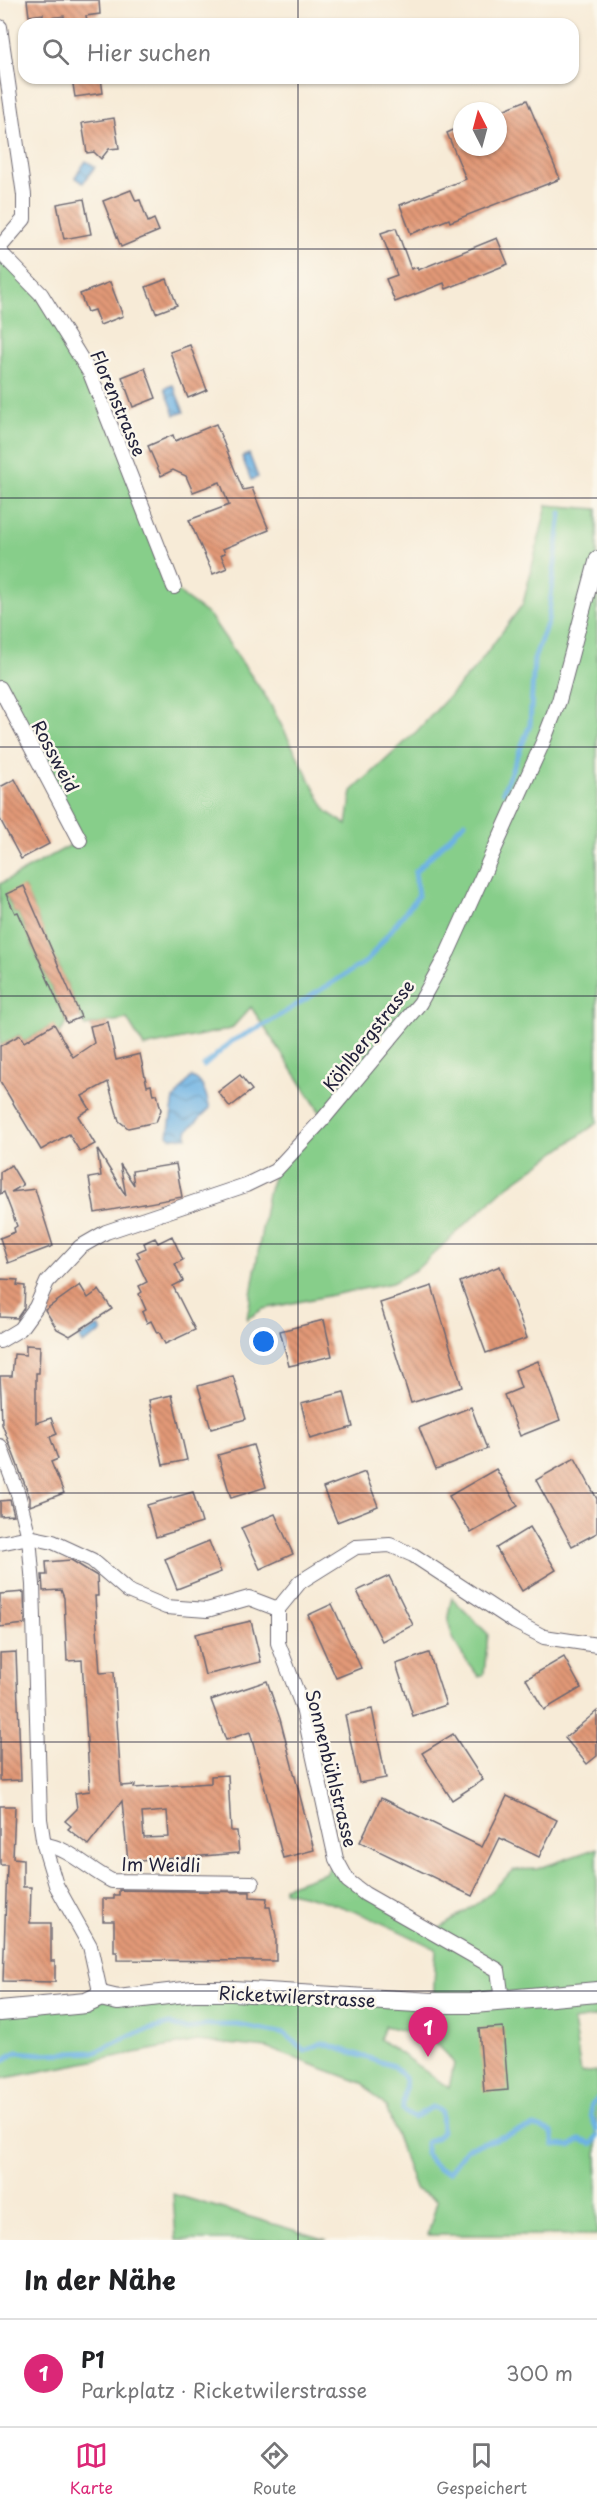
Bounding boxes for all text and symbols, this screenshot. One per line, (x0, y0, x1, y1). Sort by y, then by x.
search box (18, 18, 579, 84)
icon: search (39, 35, 72, 68)
text: Hier suchen (87, 35, 211, 68)
north arrow (453, 102, 507, 156)
street label: Florenstrasse (84, 346, 154, 460)
street label: Rossweid (26, 715, 86, 797)
street label: Köhlbergstrasse (316, 973, 420, 1097)
your location (249, 1327, 278, 1356)
street label: Sonnenbühlstrasse (299, 1686, 365, 1850)
street label: Im Weidli (121, 1850, 201, 1878)
street label: Ricketwilerstrasse (218, 1978, 376, 2014)
pin: 1 (408, 2008, 448, 2057)
text: In der Nähe (24, 2260, 176, 2299)
text: P1 (81, 2342, 105, 2375)
text: 1 (39, 2358, 48, 2388)
text: 300 m (506, 2358, 573, 2388)
text: Parkplatz · Ricketwilerstrasse (81, 2375, 367, 2405)
tab: Karte (70, 2439, 113, 2499)
tab: Route (253, 2439, 297, 2499)
tab: Gespeichert (436, 2439, 527, 2499)

